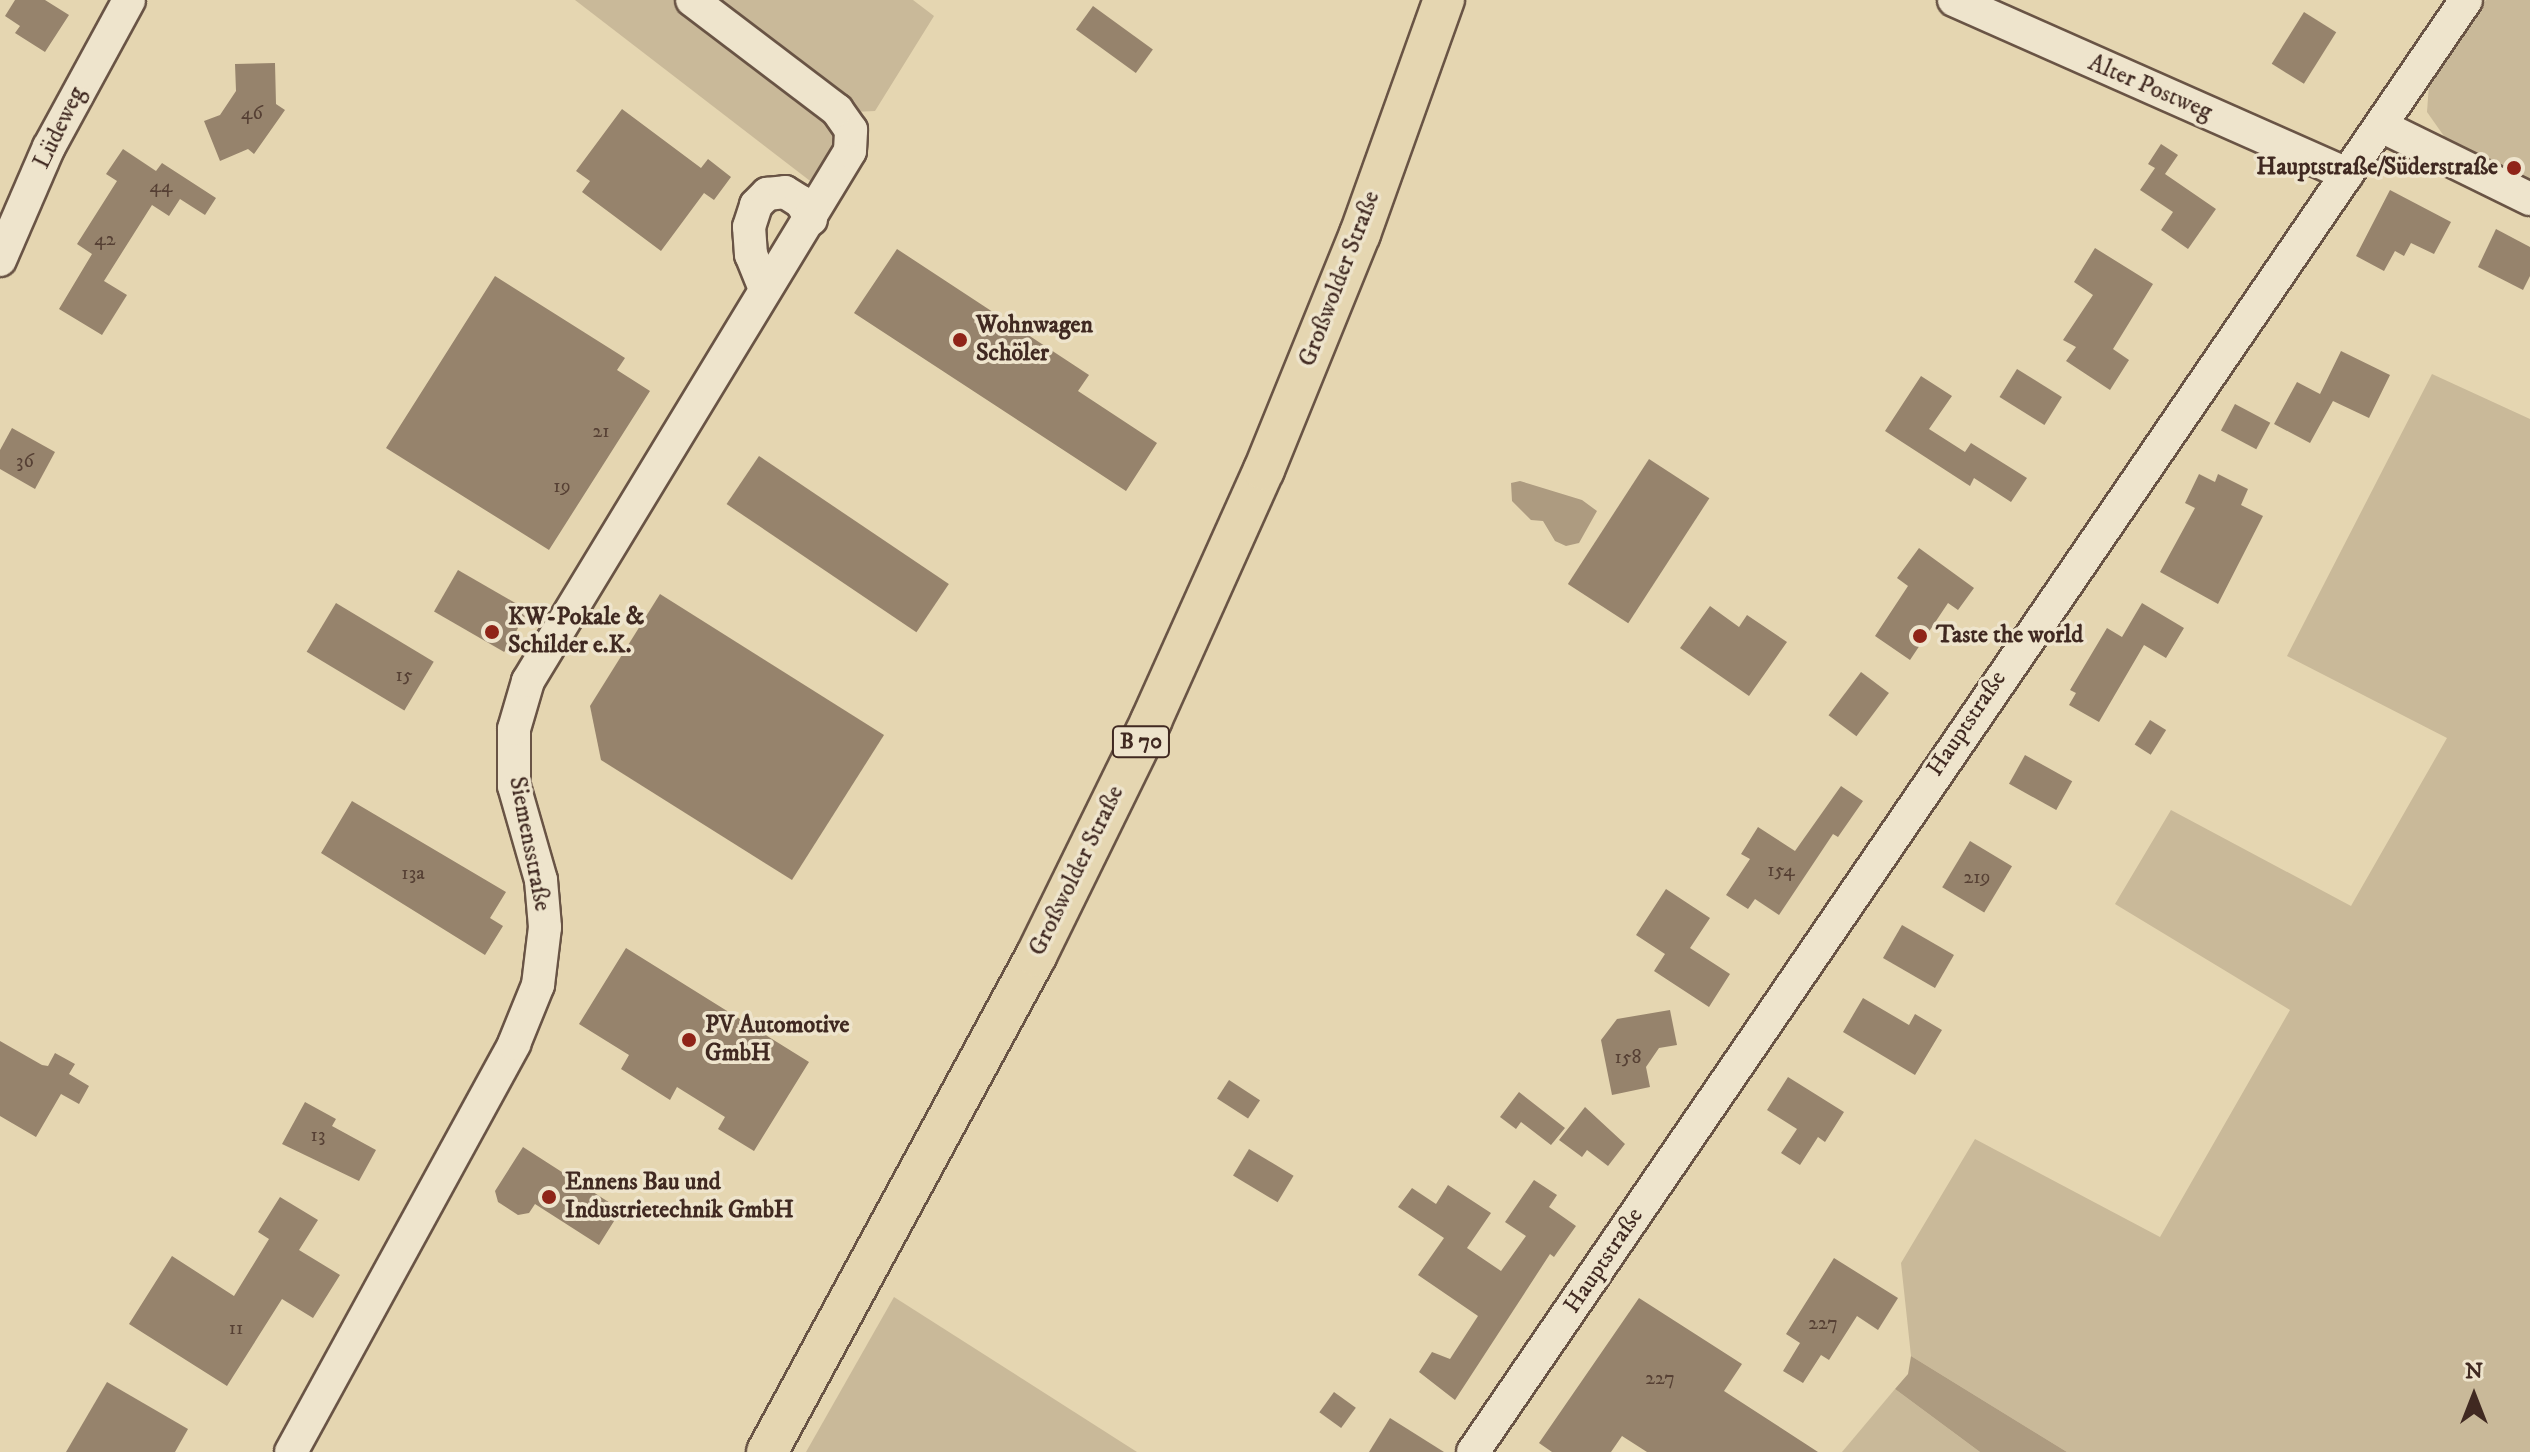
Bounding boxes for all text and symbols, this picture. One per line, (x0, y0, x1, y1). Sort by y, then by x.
street label: Alter Postweg (2084, 49, 2216, 127)
street label: Lüdeweg (28, 82, 92, 174)
house number: 46 (241, 101, 263, 125)
place label: Hauptstraße/Süderstraße (2256, 154, 2498, 182)
marker: Hauptstraße/Süderstraße (2505, 159, 2523, 177)
house number: 44 (149, 174, 173, 198)
street label: Großwolder Straße (1293, 187, 1387, 371)
house number: 42 (94, 227, 116, 251)
place label: Wohnwagen Schöler (976, 312, 1093, 368)
marker: Wohnwagen Schöler (951, 331, 969, 349)
house number: 21 (592, 419, 610, 443)
house number: 36 (16, 449, 34, 473)
house number: 19 (553, 474, 571, 498)
place label: KW-Pokale & Schilder e.K. (508, 604, 644, 660)
place label: Taste the world (1936, 622, 2083, 650)
marker: KW-Pokale & Schilder e.K. (483, 623, 501, 641)
marker: Taste the world (1911, 627, 1929, 645)
house number: 15 (395, 663, 413, 687)
street label: Hauptstraße (1921, 666, 2013, 782)
road number: B 70 (1111, 724, 1171, 760)
street label: Siemensstraße (502, 774, 556, 914)
street label: Großwolder Straße (1023, 781, 1131, 961)
house number: 154 (1767, 858, 1795, 882)
house number: 13a (401, 861, 425, 885)
house number: 219 (1963, 865, 1991, 889)
place label: PV Automotive GmbH (705, 1012, 849, 1068)
marker: PV Automotive GmbH (680, 1031, 698, 1049)
house number: 158 (1614, 1045, 1642, 1069)
house number: 13 (311, 1123, 325, 1147)
place label: Ennens Bau und Industrietechnik GmbH (565, 1169, 794, 1225)
marker: Ennens Bau und Industrietechnik GmbH (540, 1188, 558, 1206)
street label: Hauptstraße (1558, 1203, 1650, 1319)
house number: 227 (1808, 1311, 1838, 1335)
house number: 11 (229, 1316, 243, 1340)
north arrow (2434, 1356, 2514, 1436)
text: N (2465, 1358, 2483, 1385)
house number: 227 (1645, 1366, 1675, 1390)

